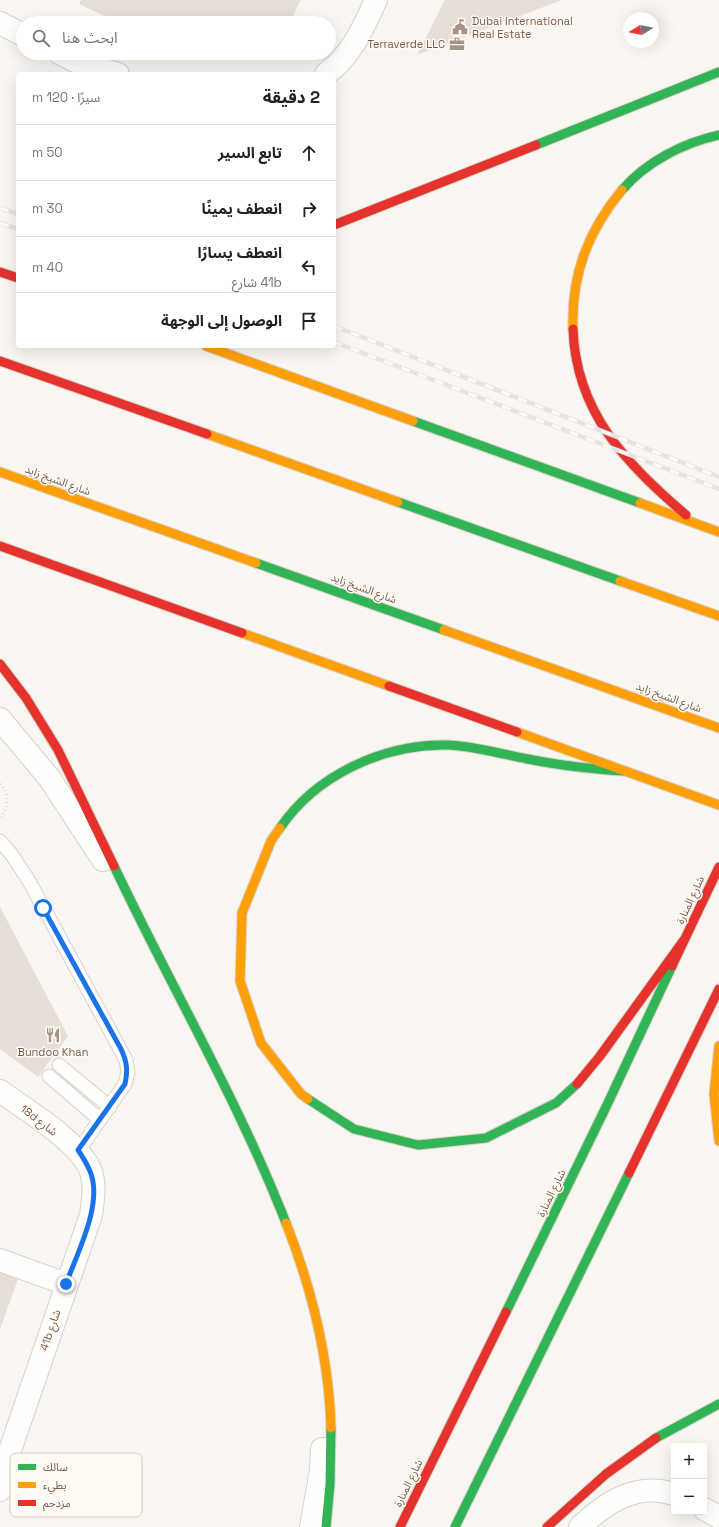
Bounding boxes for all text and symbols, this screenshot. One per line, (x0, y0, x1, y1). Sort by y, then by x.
north arrow (623, 12, 659, 48)
place label: Dubai International Real Estate (472, 14, 573, 41)
search box (16, 16, 336, 60)
public building icon: Dubai International Real Estate (451, 18, 469, 36)
icon: search (30, 27, 52, 49)
text: ابحث هنا (62, 28, 118, 47)
office icon: Terraverde LLC (448, 35, 466, 53)
place label: Terraverde LLC (368, 37, 445, 51)
text: 2 دقيقة (263, 86, 320, 108)
text: سيرًا · 120 m (32, 89, 100, 106)
icon: ahead (298, 142, 320, 164)
text: تابع السير (218, 143, 282, 162)
text: 50 m (32, 144, 63, 161)
icon: right (298, 198, 320, 220)
text: انعطف يمينًا (201, 199, 282, 218)
text: 30 m (32, 200, 63, 217)
text: انعطف يسارًا (198, 243, 282, 262)
icon: left (298, 256, 320, 278)
text: 40 m (32, 259, 63, 276)
text: 41b شارع (232, 274, 282, 291)
icon: arrive (298, 310, 320, 332)
text: الوصول إلى الوجهة (161, 311, 282, 330)
street label: شارع الشيخ زايد (23, 462, 93, 499)
street label: شارع الشيخ زايد (329, 570, 399, 607)
street label: شارع الشيخ زايد (634, 679, 704, 716)
street label: شارع المنارة (673, 874, 708, 927)
route start (34, 899, 52, 917)
restaurant icon: Bundoo Khan (44, 1026, 62, 1044)
place label: Bundoo Khan (18, 1045, 88, 1059)
street label: 18d شارع (17, 1102, 61, 1139)
street label: شارع المنارة (533, 1167, 570, 1219)
route end (57, 1275, 75, 1293)
street label: 41b شارع (36, 1307, 65, 1353)
map controls (671, 1443, 707, 1515)
button: + (671, 1443, 707, 1479)
legend (10, 1453, 142, 1517)
street label: شارع المنارة (390, 1457, 427, 1509)
text: سالك (43, 1460, 68, 1474)
text: بطيء (43, 1478, 66, 1495)
button: − (671, 1479, 707, 1515)
text: مزدحم (43, 1496, 71, 1512)

